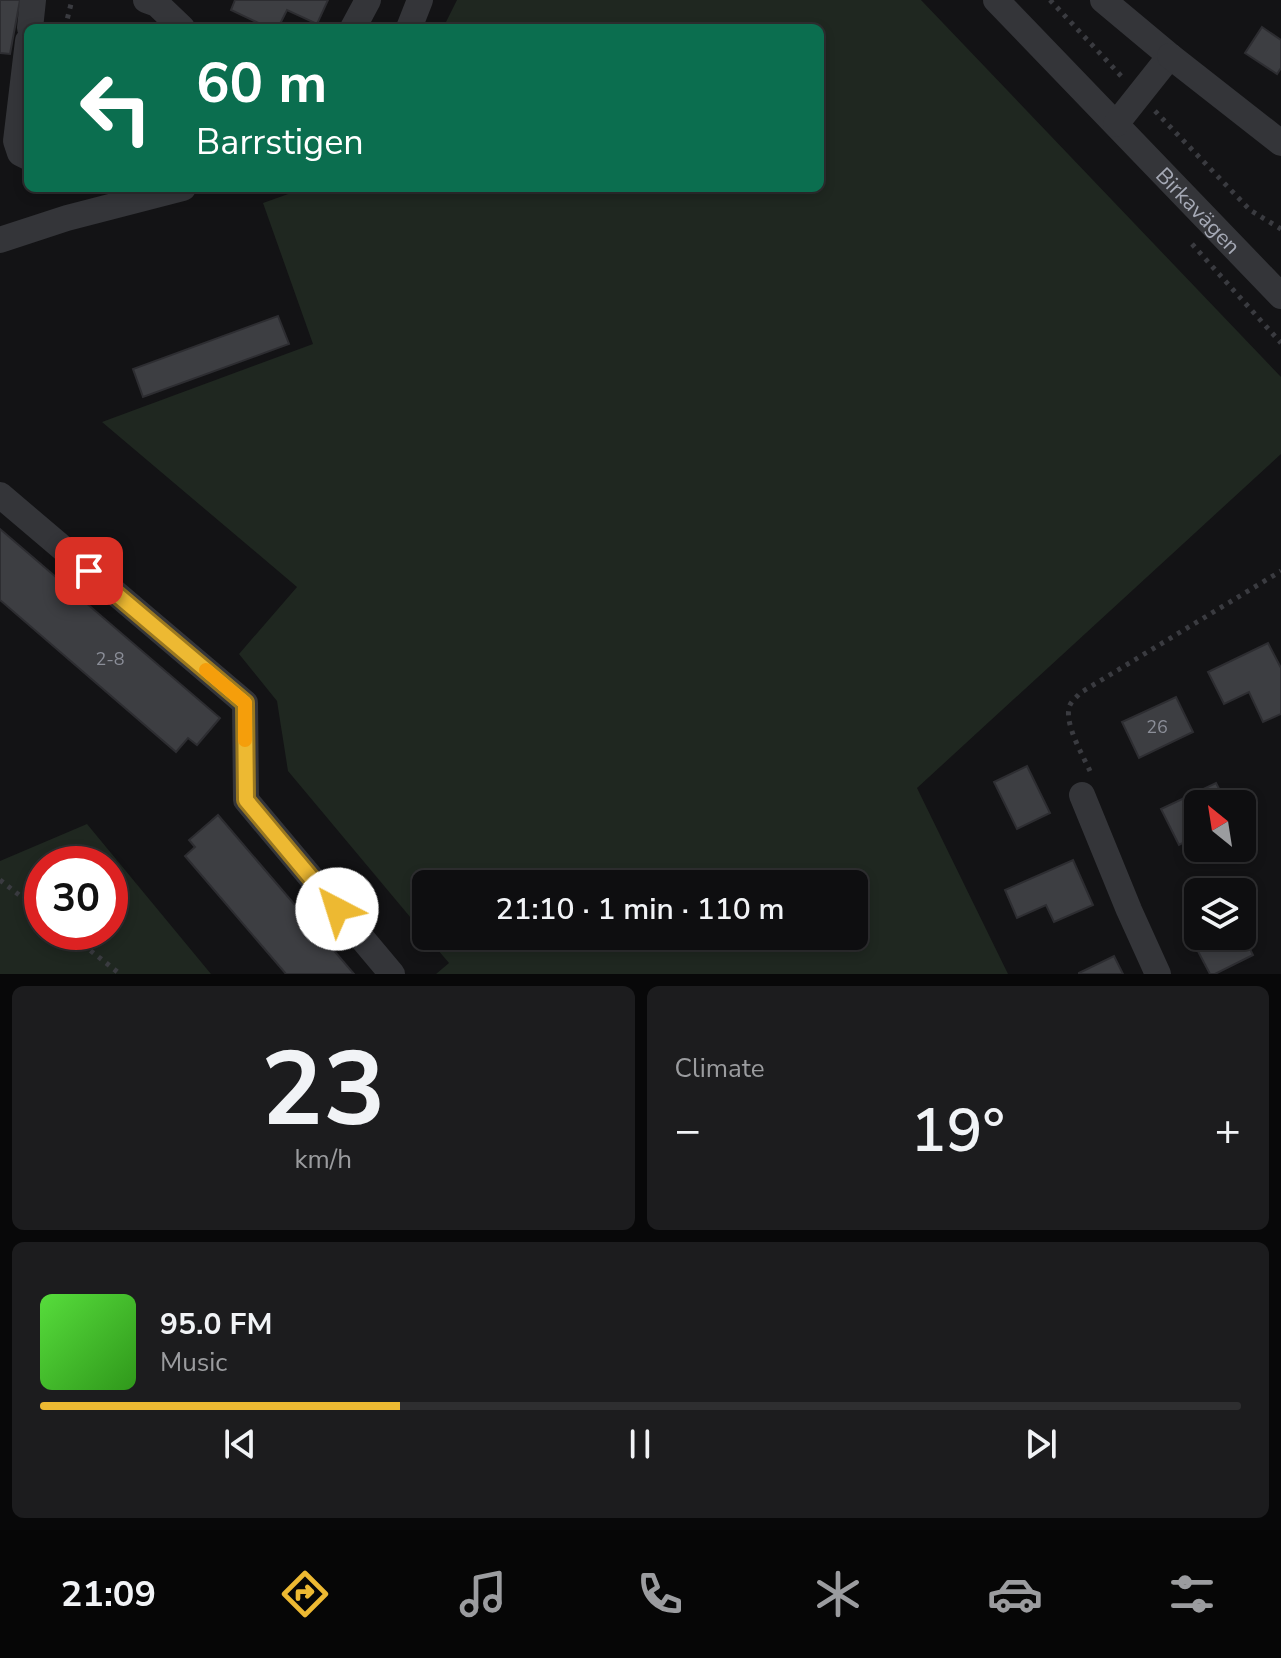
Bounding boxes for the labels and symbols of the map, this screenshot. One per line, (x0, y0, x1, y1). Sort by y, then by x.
street label: Birkavägen (1149, 161, 1247, 261)
pin (55, 537, 123, 605)
house number: 2-8 (95, 647, 125, 671)
house number: 26 (1146, 715, 1168, 739)
north arrow (1184, 790, 1256, 862)
speed limit sign: 30 (24, 846, 128, 950)
position arrow (295, 867, 379, 951)

